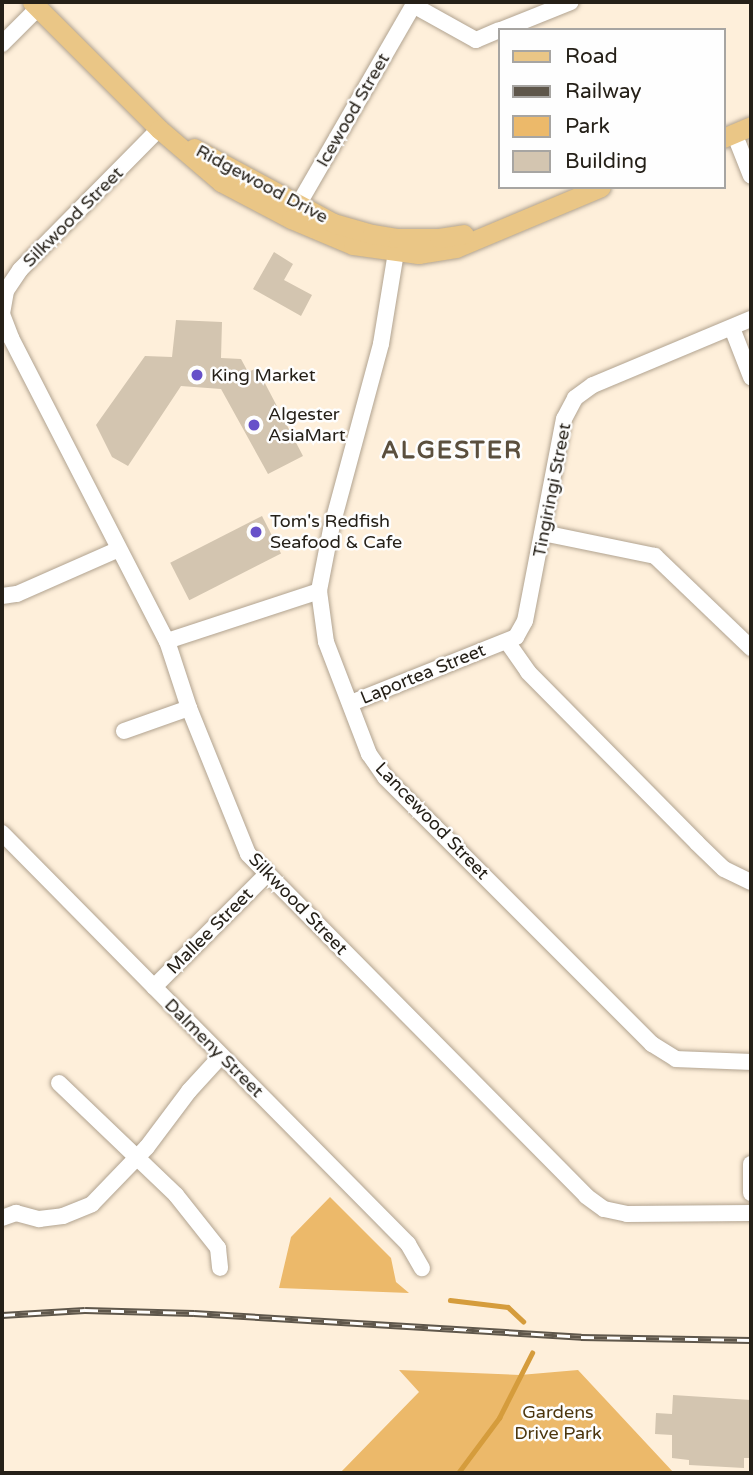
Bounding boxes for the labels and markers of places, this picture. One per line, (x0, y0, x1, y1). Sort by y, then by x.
place label: King Market (211, 364, 316, 386)
marker: King Market (189, 367, 205, 383)
place label: Algester AsiaMart (268, 404, 346, 446)
marker: Algester AsiaMart (246, 417, 262, 433)
place label: Tom's Redfish Seafood & Cafe (270, 511, 402, 554)
marker: Tom's Redfish Seafood & Cafe (248, 524, 264, 540)

